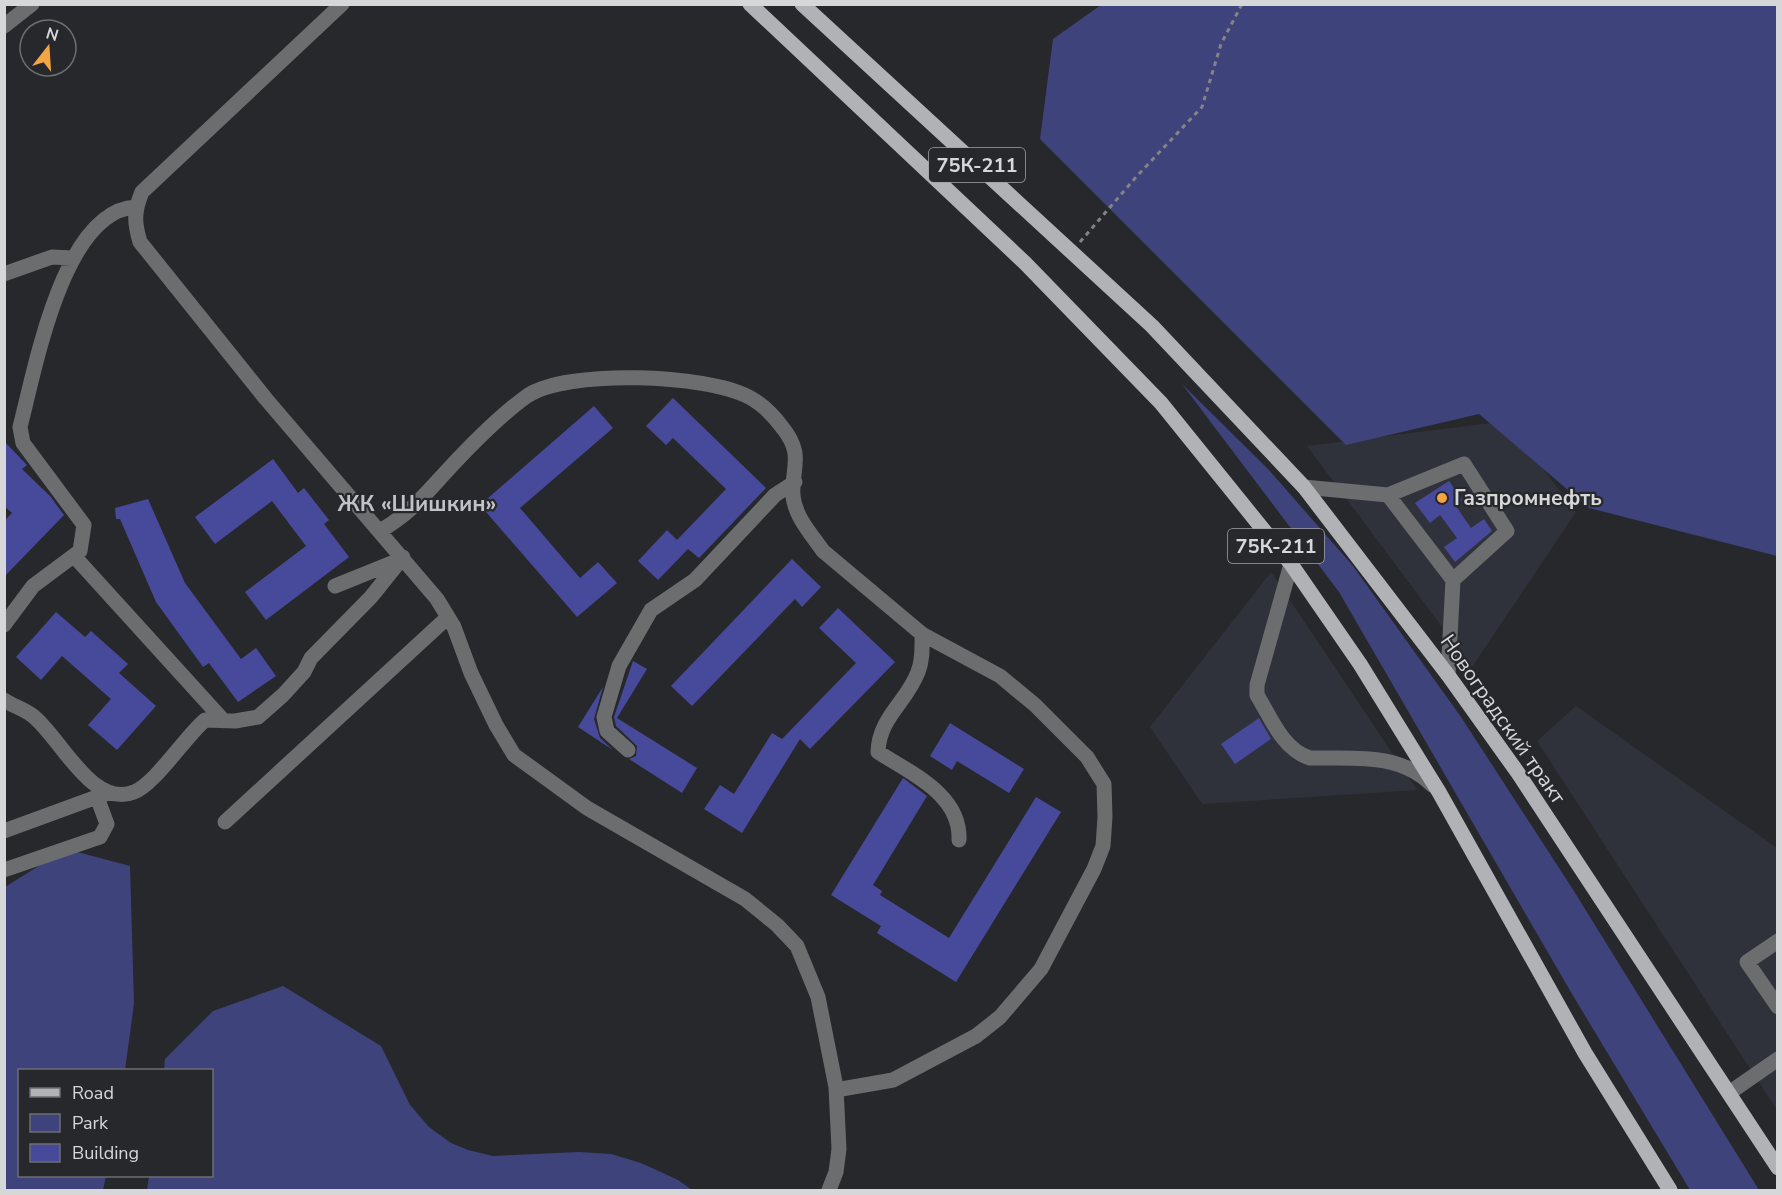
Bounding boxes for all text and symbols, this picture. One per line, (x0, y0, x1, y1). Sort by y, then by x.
north arrow (18, 18, 78, 78)
text: N (43, 22, 61, 47)
road number: 75К-211 (929, 148, 1025, 182)
place label: Газпромнефть (1454, 484, 1602, 512)
district label: ЖК «Шишкин» (338, 489, 496, 519)
marker: Газпромнефть (1435, 491, 1449, 505)
road number: 75К-211 (1228, 529, 1324, 563)
street label: Новоградский тракт (1434, 629, 1572, 810)
legend (18, 1069, 213, 1177)
text: Road (72, 1081, 114, 1105)
text: Park (72, 1111, 109, 1135)
text: Building (72, 1141, 139, 1165)

